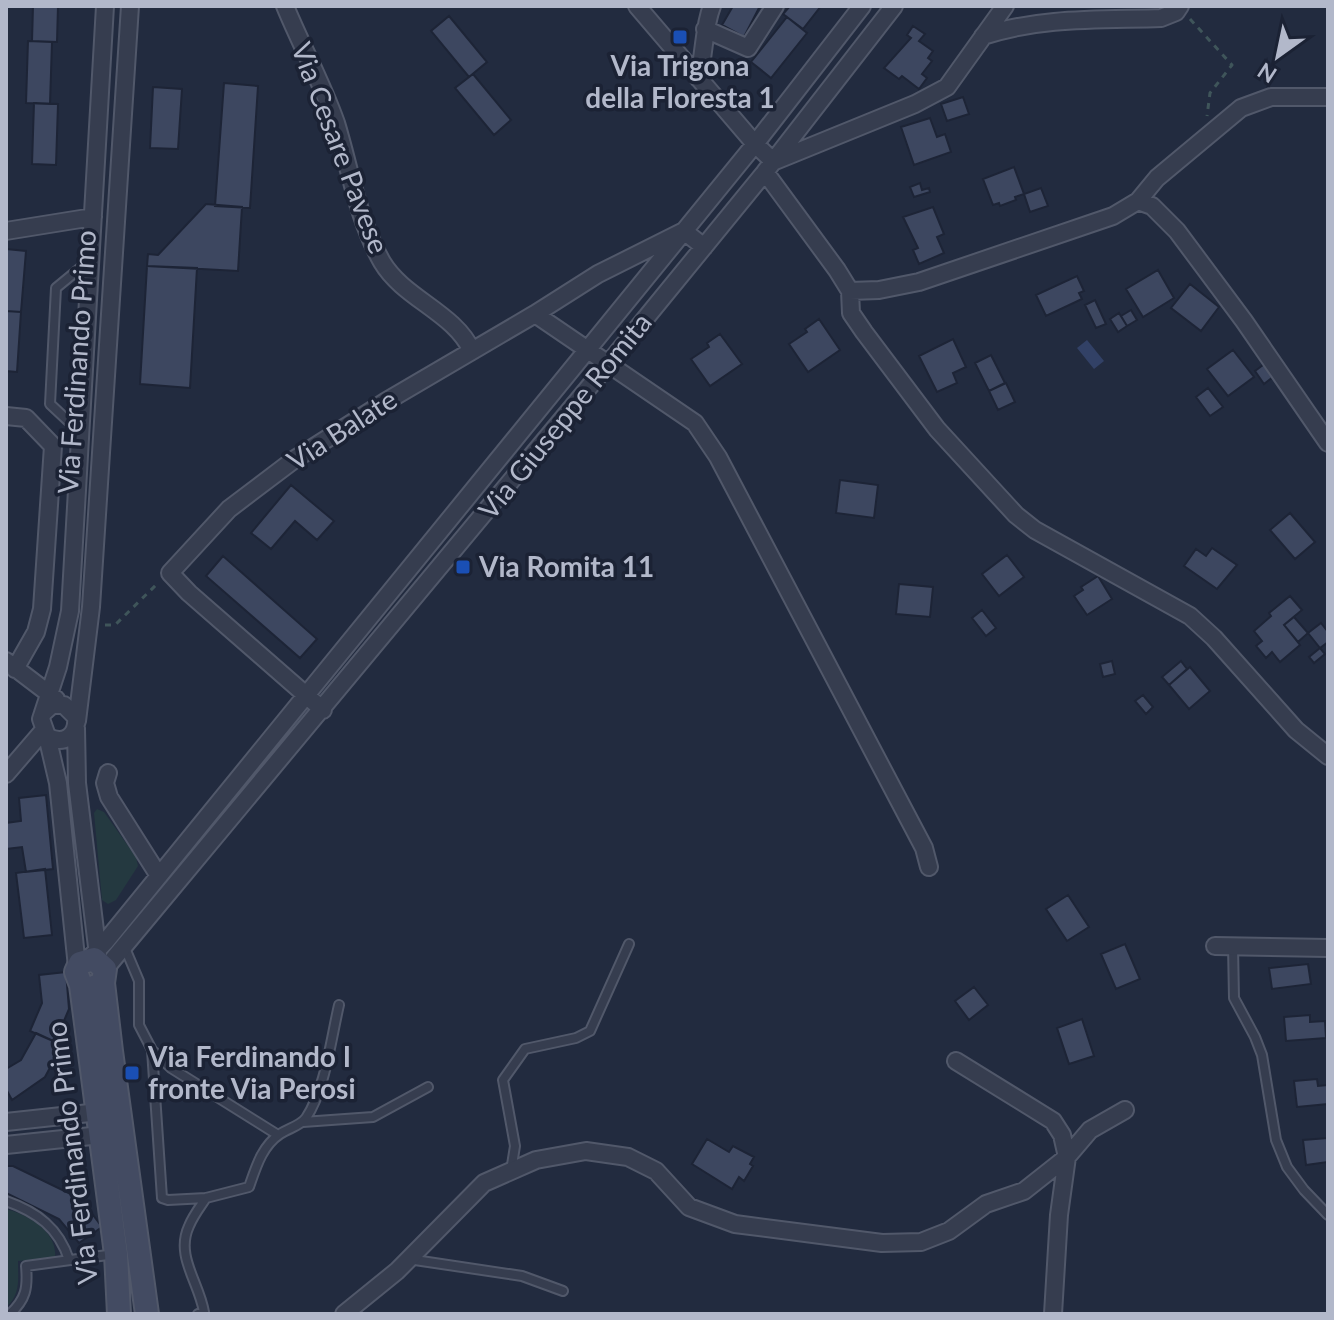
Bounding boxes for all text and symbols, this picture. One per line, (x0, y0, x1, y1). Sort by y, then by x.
north arrow (1238, 16, 1318, 96)
marker: Via Trigona della Floresta 1 (671, 28, 689, 46)
street label: Via Cesare Pavese (285, 37, 397, 258)
place label: Via Trigona della Floresta 1 (585, 48, 775, 114)
text: N (1252, 57, 1281, 89)
street label: Via Ferdinando Primo (50, 229, 102, 495)
street label: Via Giuseppe Romita (470, 305, 658, 526)
street label: Via Balate (280, 381, 403, 477)
place label: Via Romita 11 (478, 549, 654, 583)
marker: Via Romita 11 (454, 558, 472, 576)
street label: Via Ferdinando Primo (38, 1020, 104, 1286)
place label: Via Ferdinando I fronte Via Perosi (147, 1039, 356, 1105)
marker: Via Ferdinando I fronte Via Perosi (123, 1064, 141, 1082)

